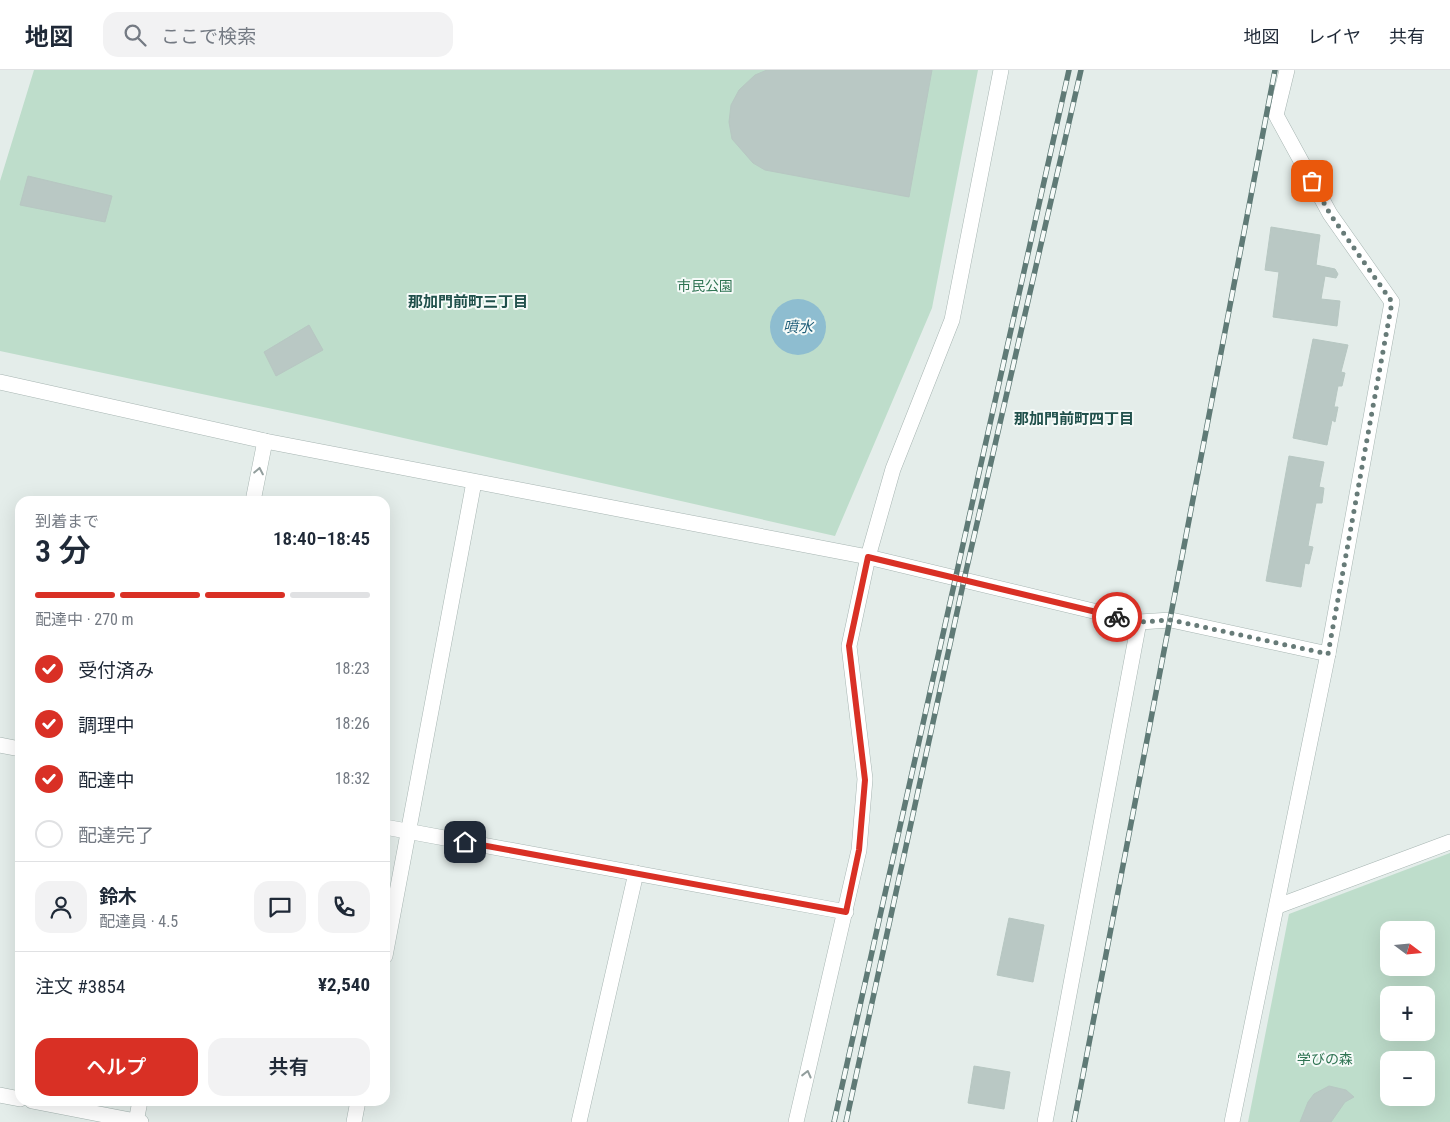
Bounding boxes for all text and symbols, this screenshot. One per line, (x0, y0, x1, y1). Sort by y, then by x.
search box (103, 12, 453, 57)
icon: search (121, 21, 149, 49)
text: 地図 (25, 23, 73, 51)
text: ここで検索 (161, 25, 256, 48)
text: 地図 (1244, 26, 1280, 47)
text: レイヤ (1308, 26, 1361, 47)
text: 共有 (1389, 26, 1425, 47)
pin (1291, 160, 1333, 202)
icon: bag (1298, 167, 1326, 195)
park label: 市民公園 (677, 278, 733, 294)
district label: 那加門前町三丁目 (408, 293, 528, 311)
water label: 噴水 (783, 318, 815, 336)
district label: 那加門前町四丁目 (1014, 410, 1134, 428)
one-way arrow (253, 467, 264, 475)
text: 到着まで (35, 512, 99, 531)
text: 18:40–18:45 (273, 527, 370, 550)
text: 3 分 (35, 532, 90, 570)
courier (1092, 592, 1142, 642)
icon: bike (1103, 603, 1131, 631)
text: 配達中 · 270 m (35, 610, 134, 629)
icon: check (35, 655, 63, 683)
text: 受付済み (78, 659, 154, 682)
text: 18:23 (335, 659, 370, 678)
icon: check (35, 710, 63, 738)
text: 調理中 (78, 714, 135, 737)
text: 18:26 (335, 714, 370, 733)
icon: check (35, 765, 63, 793)
text: 配達中 (78, 769, 135, 792)
text: 18:32 (335, 769, 370, 788)
pin (444, 821, 486, 863)
text: 配達完了 (78, 824, 154, 847)
icon: home (451, 828, 479, 856)
button: person (35, 881, 87, 933)
button: chat (254, 881, 306, 933)
button: phone (318, 881, 370, 933)
text: 鈴木 (99, 885, 137, 908)
text: 配達員 · 4.5 (99, 912, 178, 931)
north arrow (1380, 921, 1435, 976)
map controls (1380, 921, 1435, 1106)
text: ¥2,540 (318, 973, 370, 996)
text: 注文 #3854 (35, 975, 125, 998)
button: + (1380, 986, 1435, 1041)
button: ヘルプ (35, 1038, 198, 1096)
button: 共有 (208, 1038, 370, 1096)
park label: 学びの森 (1297, 1051, 1353, 1067)
button: − (1380, 1051, 1435, 1106)
one-way arrow (801, 1070, 812, 1079)

